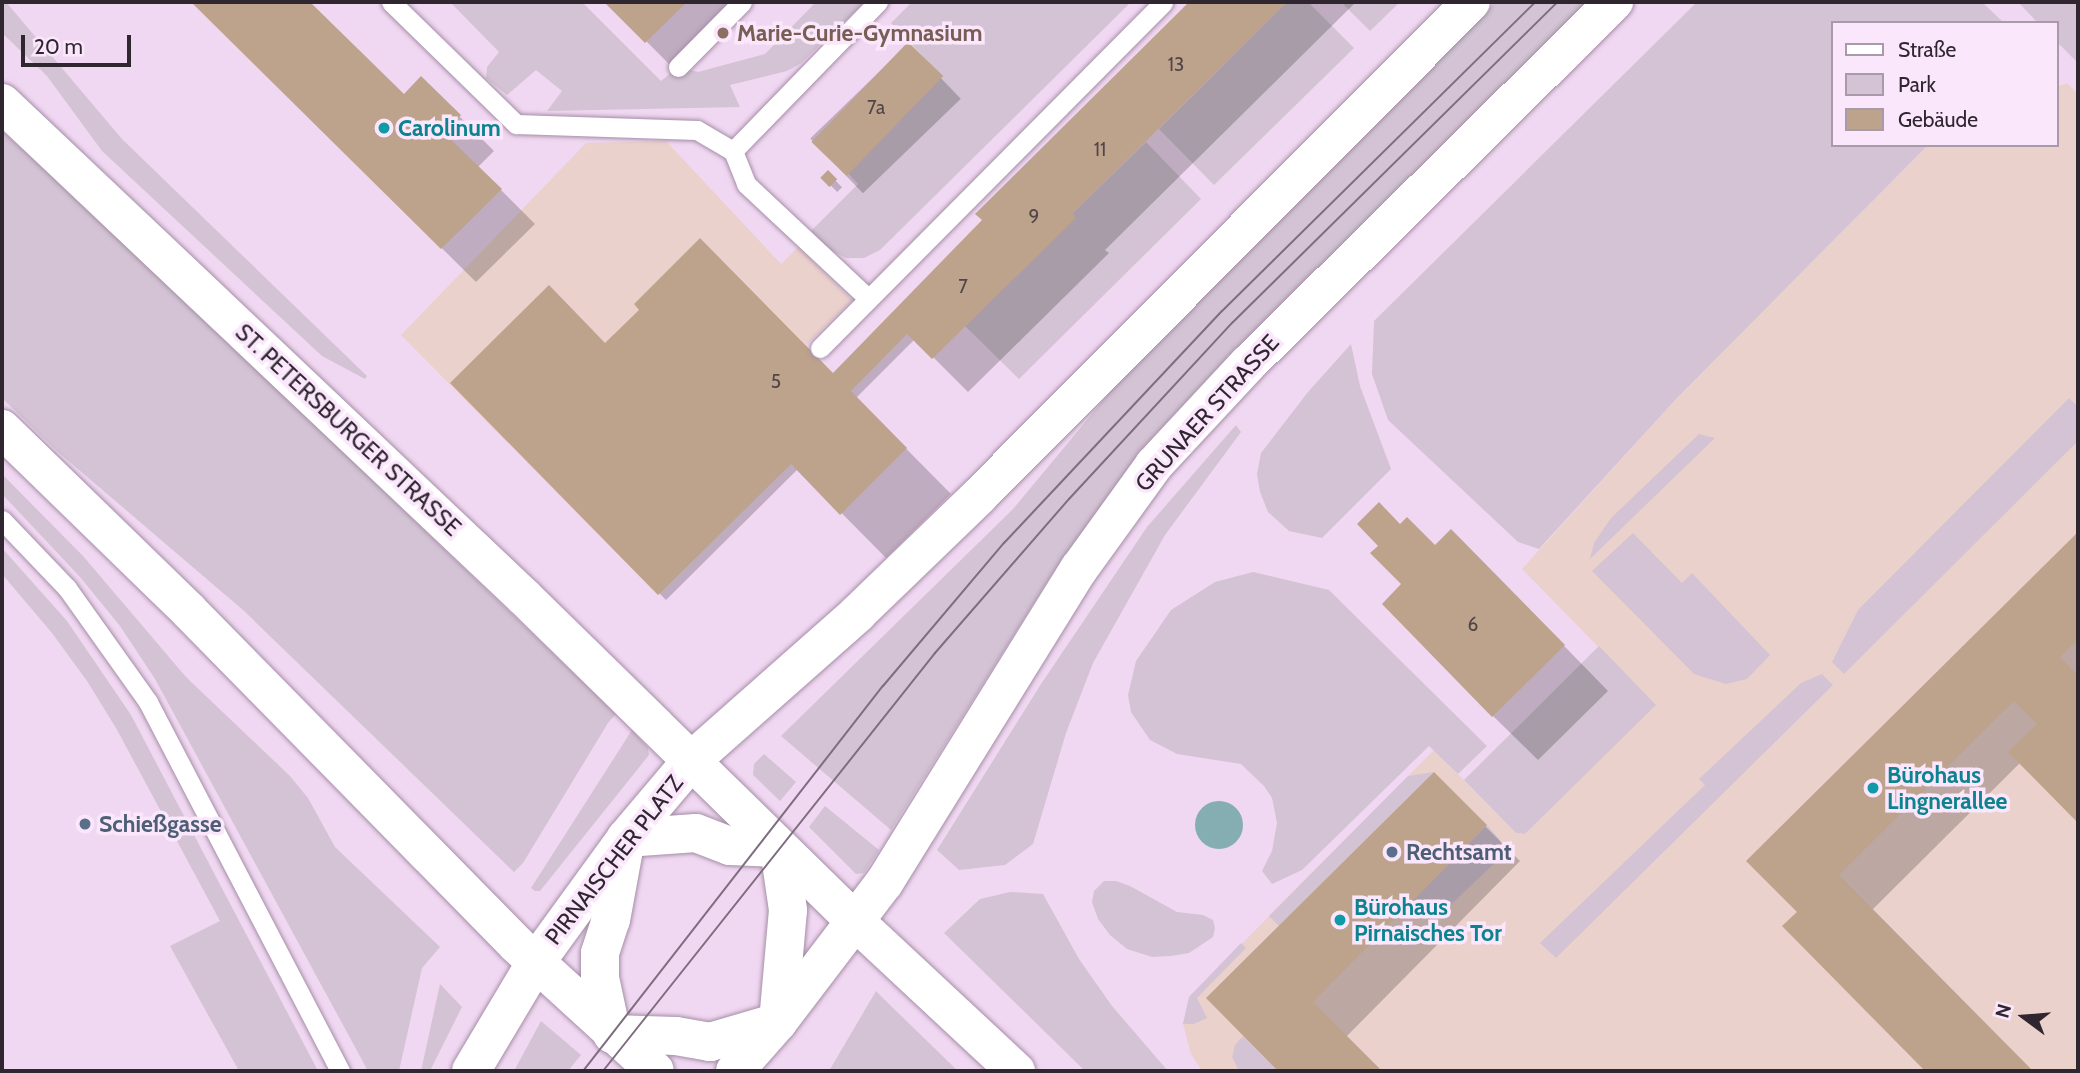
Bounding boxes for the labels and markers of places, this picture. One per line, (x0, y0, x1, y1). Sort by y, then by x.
place label: Marie-Curie-Gymnasium (737, 19, 982, 47)
marker: Marie-Curie-Gymnasium (715, 25, 731, 41)
place label: Carolinum (398, 114, 501, 142)
marker: Carolinum (376, 120, 392, 136)
place label: Bürohaus Lingnerallee (1887, 761, 2007, 815)
marker: Bürohaus Lingnerallee (1865, 780, 1881, 796)
place label: Schießgasse (99, 810, 222, 838)
marker: Schießgasse (77, 816, 93, 832)
place label: Rechtsamt (1406, 838, 1512, 866)
marker: Rechtsamt (1384, 844, 1400, 860)
place label: Bürohaus Pirnaisches Tor (1354, 893, 1502, 947)
marker: Bürohaus Pirnaisches Tor (1332, 912, 1348, 928)

